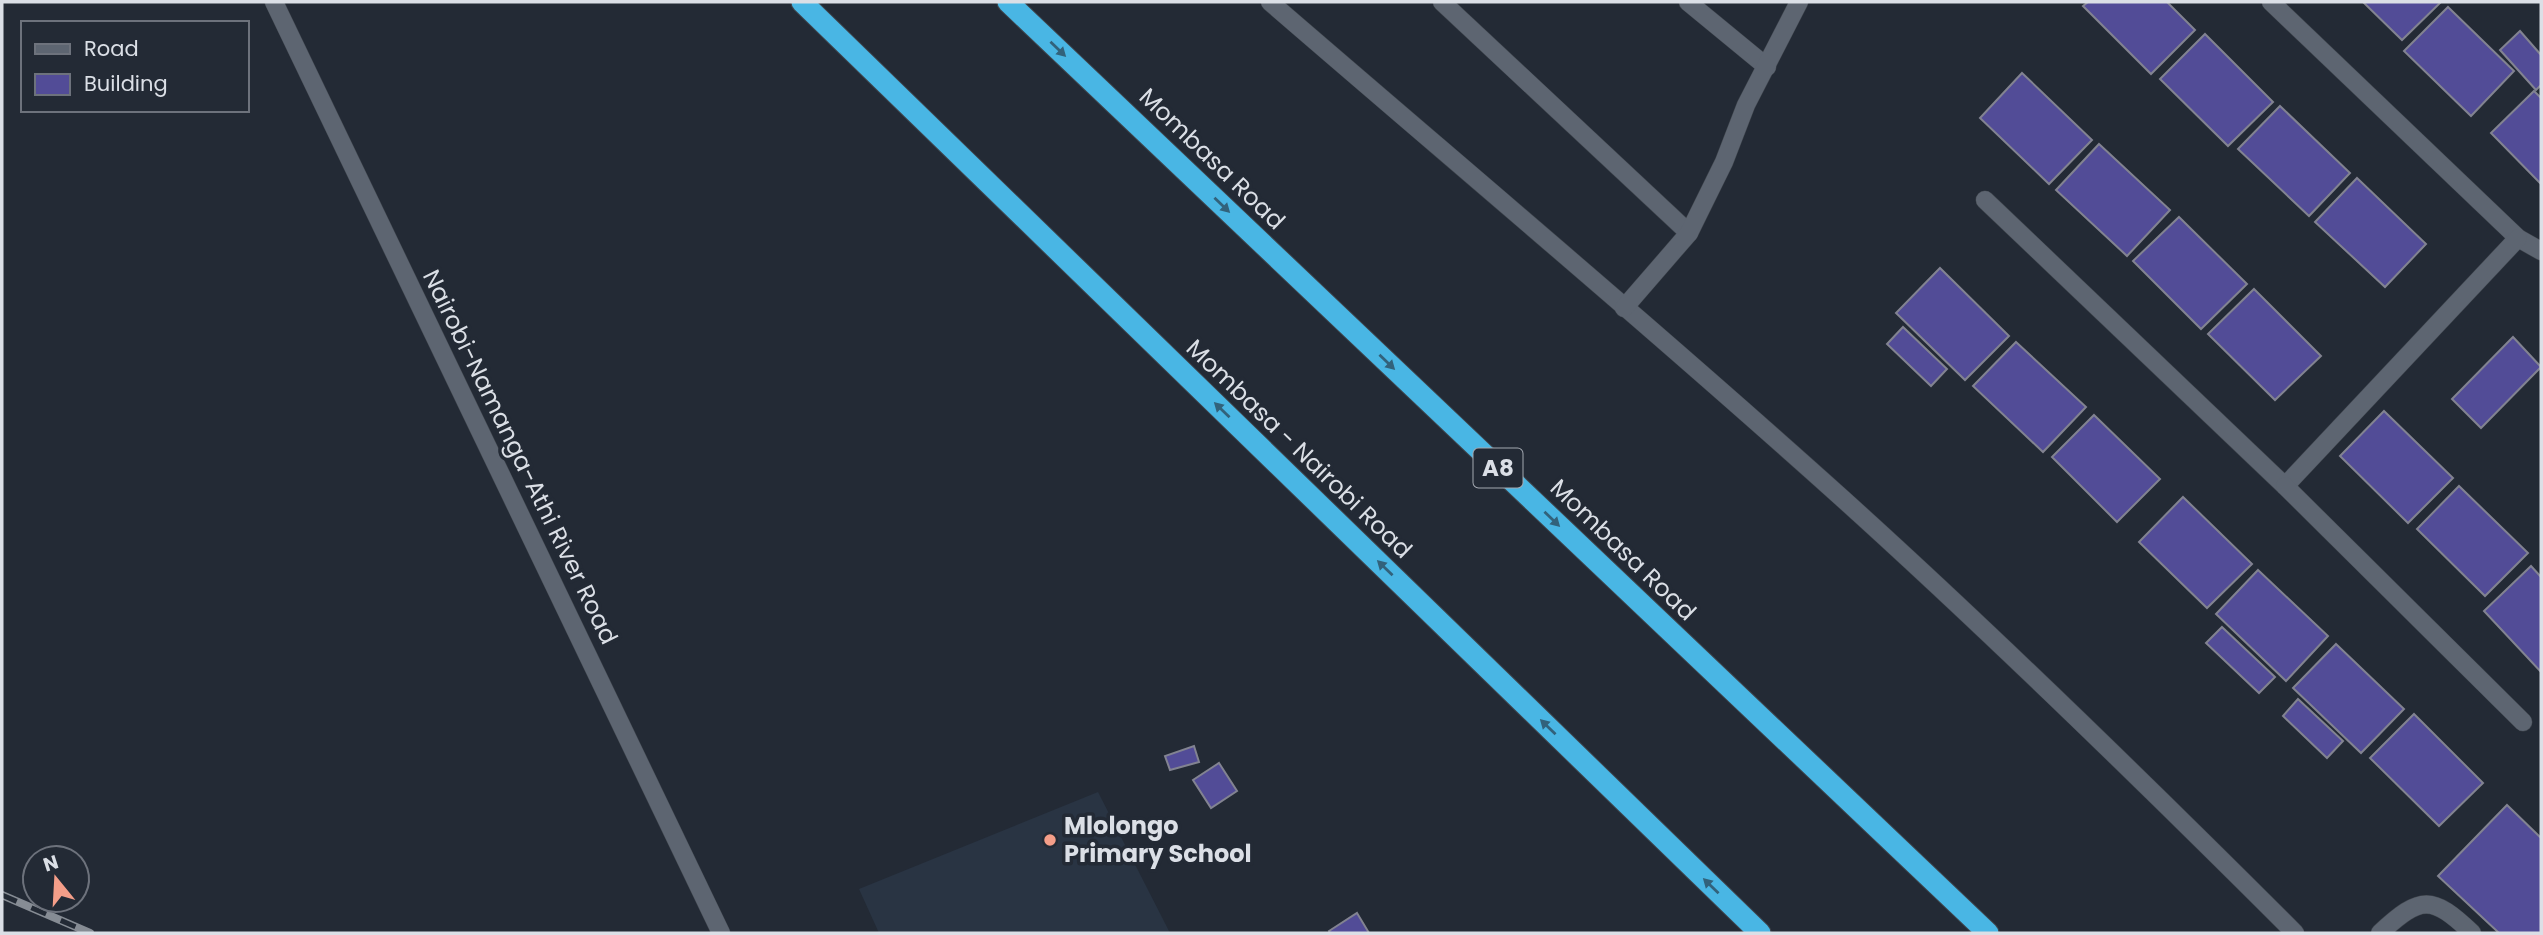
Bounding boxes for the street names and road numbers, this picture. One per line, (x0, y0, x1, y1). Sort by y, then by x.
street label: Mombasa Road (1132, 81, 1292, 237)
street label: Nairobi-Namanga-Athi River Road (415, 264, 626, 650)
street label: Mombasa - Nairobi Road (1179, 332, 1420, 565)
road number: A8 (1474, 448, 1522, 488)
street label: Mombasa Road (1543, 472, 1703, 628)

